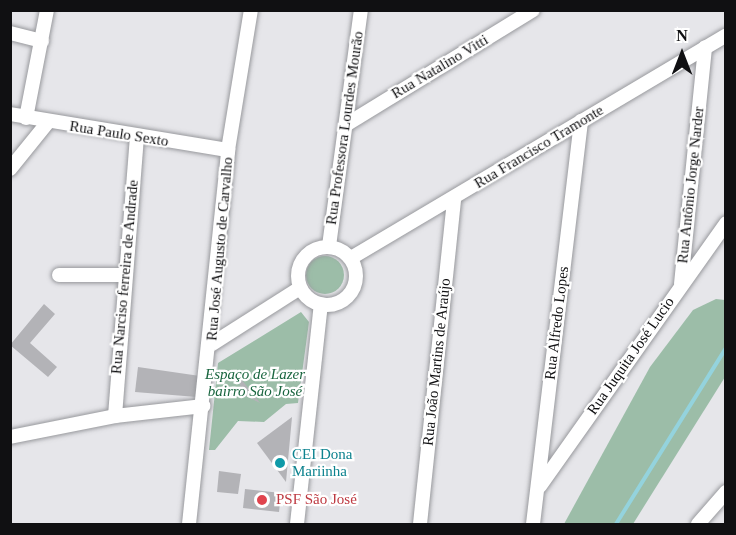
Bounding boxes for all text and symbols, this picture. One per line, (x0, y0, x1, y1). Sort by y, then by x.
north arrow (652, 24, 712, 84)
text: N (676, 27, 688, 44)
street label: Rua Professora Lourdes Mourão (322, 30, 368, 226)
street label: Rua Natalino Vitti (388, 31, 492, 103)
street label: Rua Francisco Tramonte (471, 101, 607, 193)
street label: Rua Antônio Jorge Narder (674, 105, 708, 265)
street label: Rua Paulo Sexto (68, 117, 170, 151)
street label: Rua José Augusto de Carvalho (203, 156, 237, 342)
street label: Rua Narciso ferreira de Andrade (108, 179, 142, 375)
street label: Rua Alfredo Lopes (541, 265, 573, 381)
street label: Rua João Martins de Araújo (419, 277, 455, 447)
street label: Rua Juquita José Lucio (584, 294, 678, 418)
park label: Espaço de Lazer bairro São José (205, 365, 305, 400)
place label: CEI Dona Mariinha (292, 445, 352, 480)
marker: CEI Dona Mariinha (273, 456, 287, 470)
marker: PSF São José (253, 491, 271, 509)
place label: PSF São José (276, 491, 357, 509)

